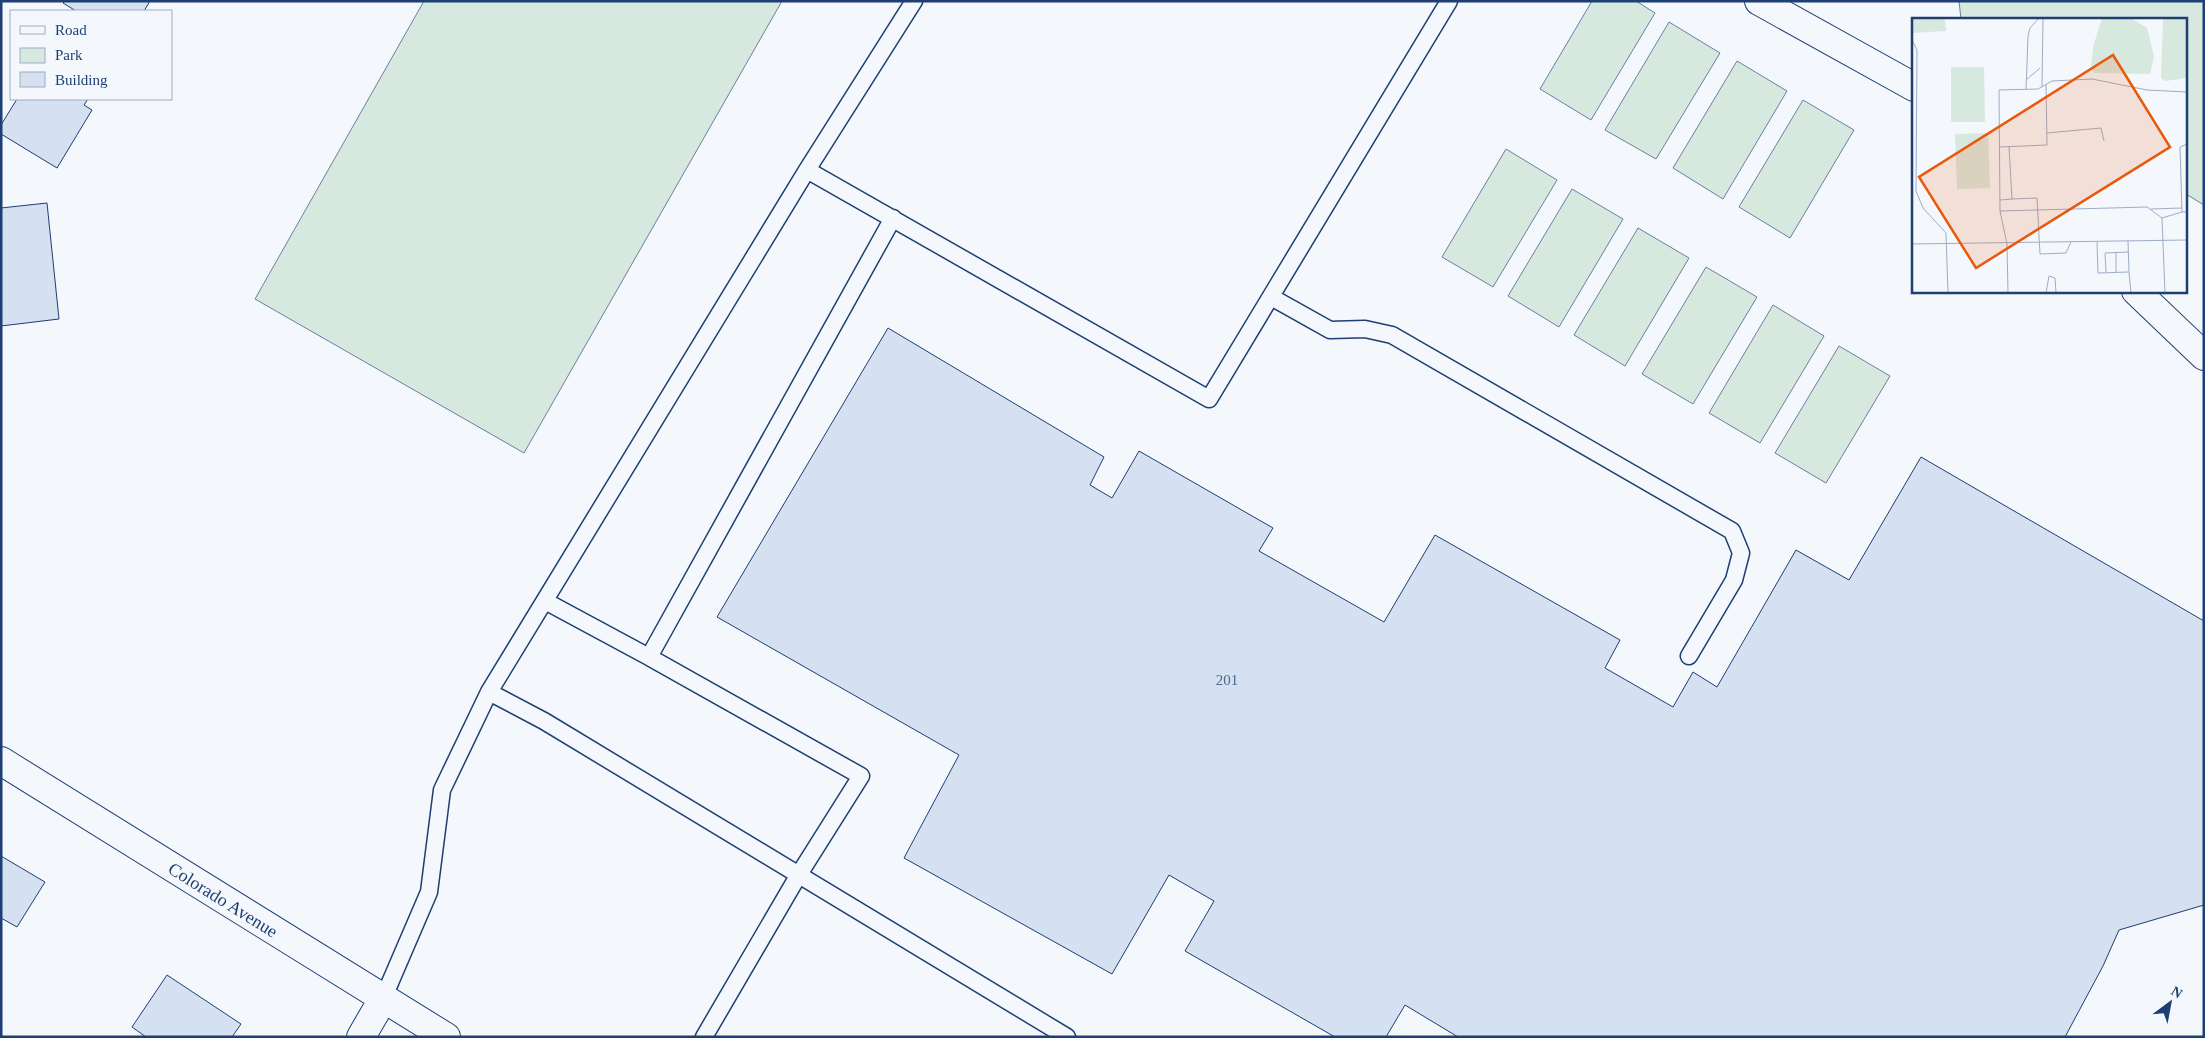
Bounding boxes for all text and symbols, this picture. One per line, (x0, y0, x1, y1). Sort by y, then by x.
legend (10, 10, 172, 100)
inset map (1912, 18, 2188, 292)
text: Road (55, 22, 87, 38)
text: Park (55, 47, 83, 63)
text: Building (55, 72, 108, 88)
house number: 201 (1216, 672, 1238, 688)
street label: Colorado Avenue (165, 858, 281, 942)
north arrow (2145, 978, 2195, 1028)
text: N (2168, 983, 2185, 1001)

